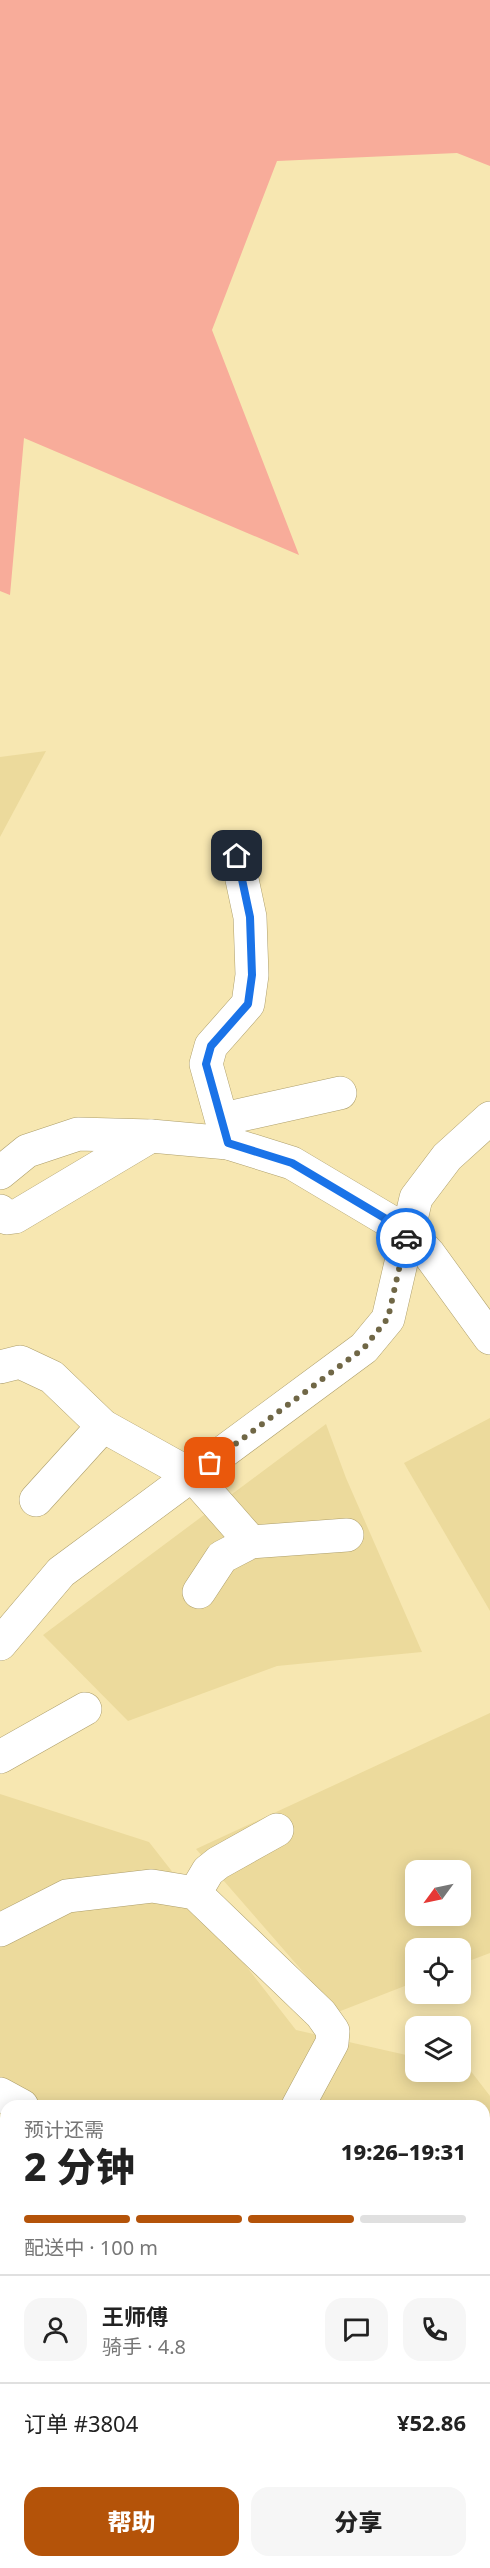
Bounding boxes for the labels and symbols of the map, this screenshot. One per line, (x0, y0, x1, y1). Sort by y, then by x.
pin (211, 830, 262, 881)
courier (376, 1208, 436, 1268)
pin (184, 1437, 235, 1488)
north arrow (405, 1860, 471, 1926)

